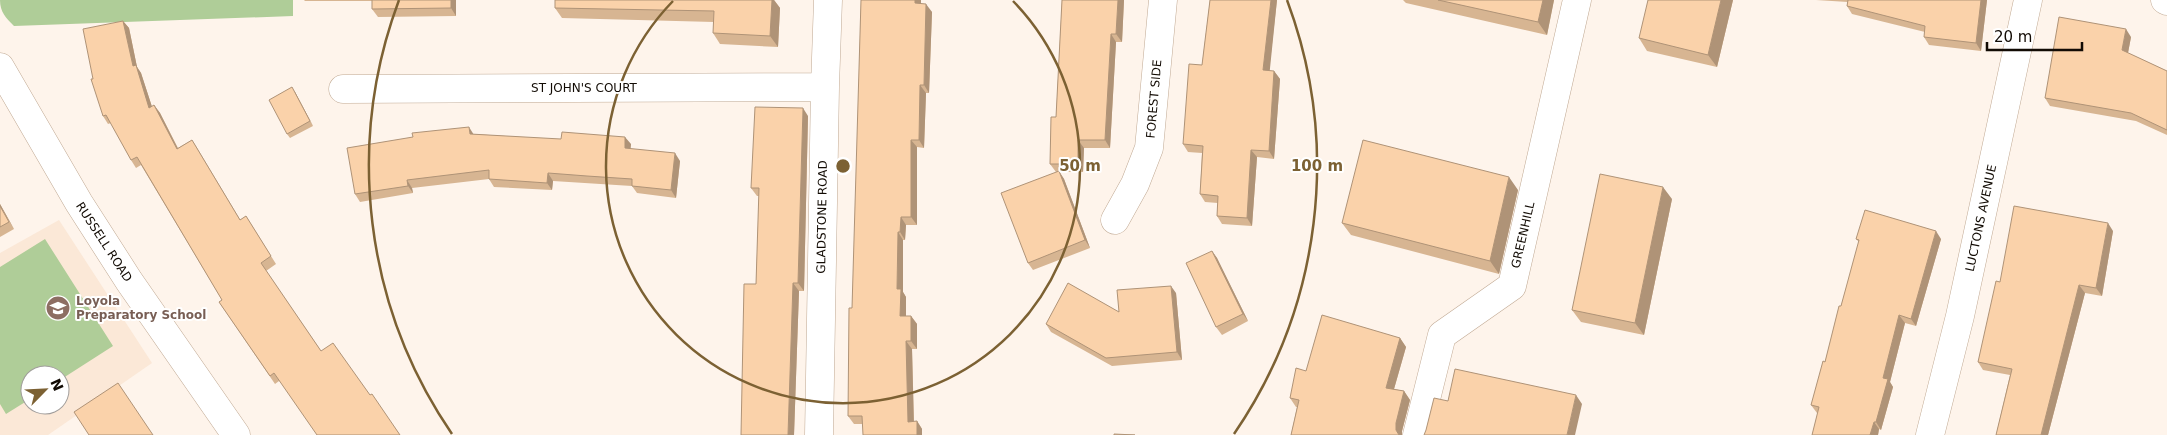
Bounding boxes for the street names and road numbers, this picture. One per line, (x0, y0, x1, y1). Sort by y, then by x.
street label: FOREST SIDE (1144, 59, 1164, 139)
street label: ST JOHN'S COURT (531, 81, 638, 95)
street label: GLADSTONE ROAD (814, 160, 830, 274)
street label: LUCTONS AVENUE (1963, 163, 1999, 273)
street label: RUSSELL ROAD (73, 200, 135, 284)
street label: GREENHILL (1509, 200, 1538, 270)

